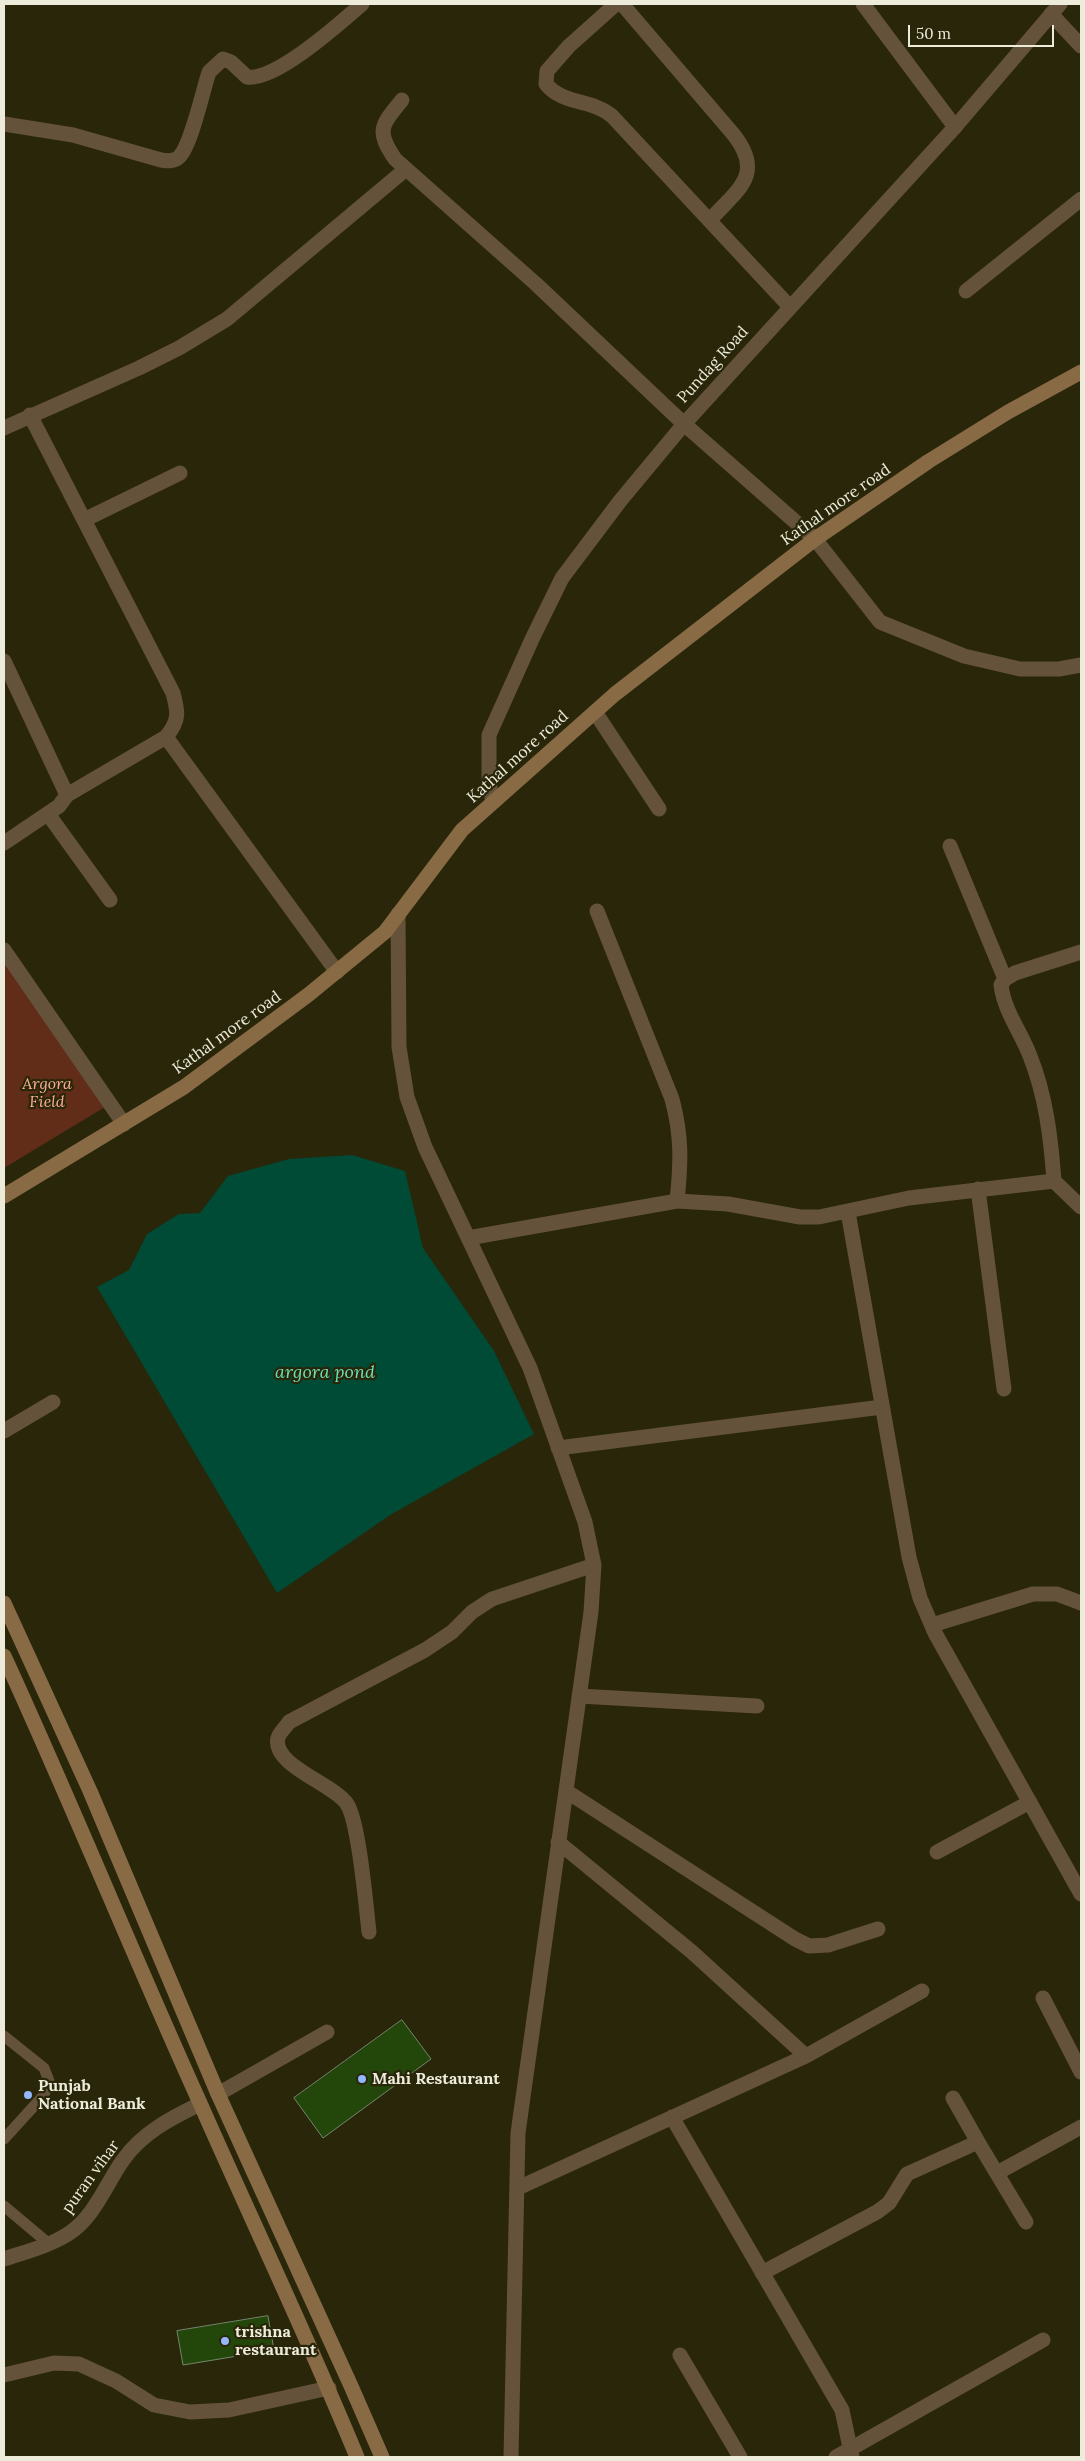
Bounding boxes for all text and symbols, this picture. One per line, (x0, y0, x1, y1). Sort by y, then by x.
scale bar (910, 15, 1056, 47)
text: 50 m (916, 24, 951, 43)
street label: Pundag Road (673, 323, 753, 407)
street label: Kathal more road (778, 460, 894, 550)
street label: Kathal more road (464, 707, 572, 807)
street label: Kathal more road (169, 987, 285, 1079)
park label: Argora Field (22, 1074, 72, 1112)
water label: argora pond (275, 1362, 375, 1384)
place label: Mahi Restaurant (372, 2069, 500, 2089)
marker: Mahi Restaurant (356, 2073, 368, 2085)
place label: Punjab National Bank (38, 2076, 146, 2114)
marker: Punjab National Bank (22, 2089, 34, 2101)
street label: puran vihar (58, 2137, 124, 2217)
place label: trishna restaurant (235, 2322, 317, 2360)
marker: trishna restaurant (219, 2335, 231, 2347)

